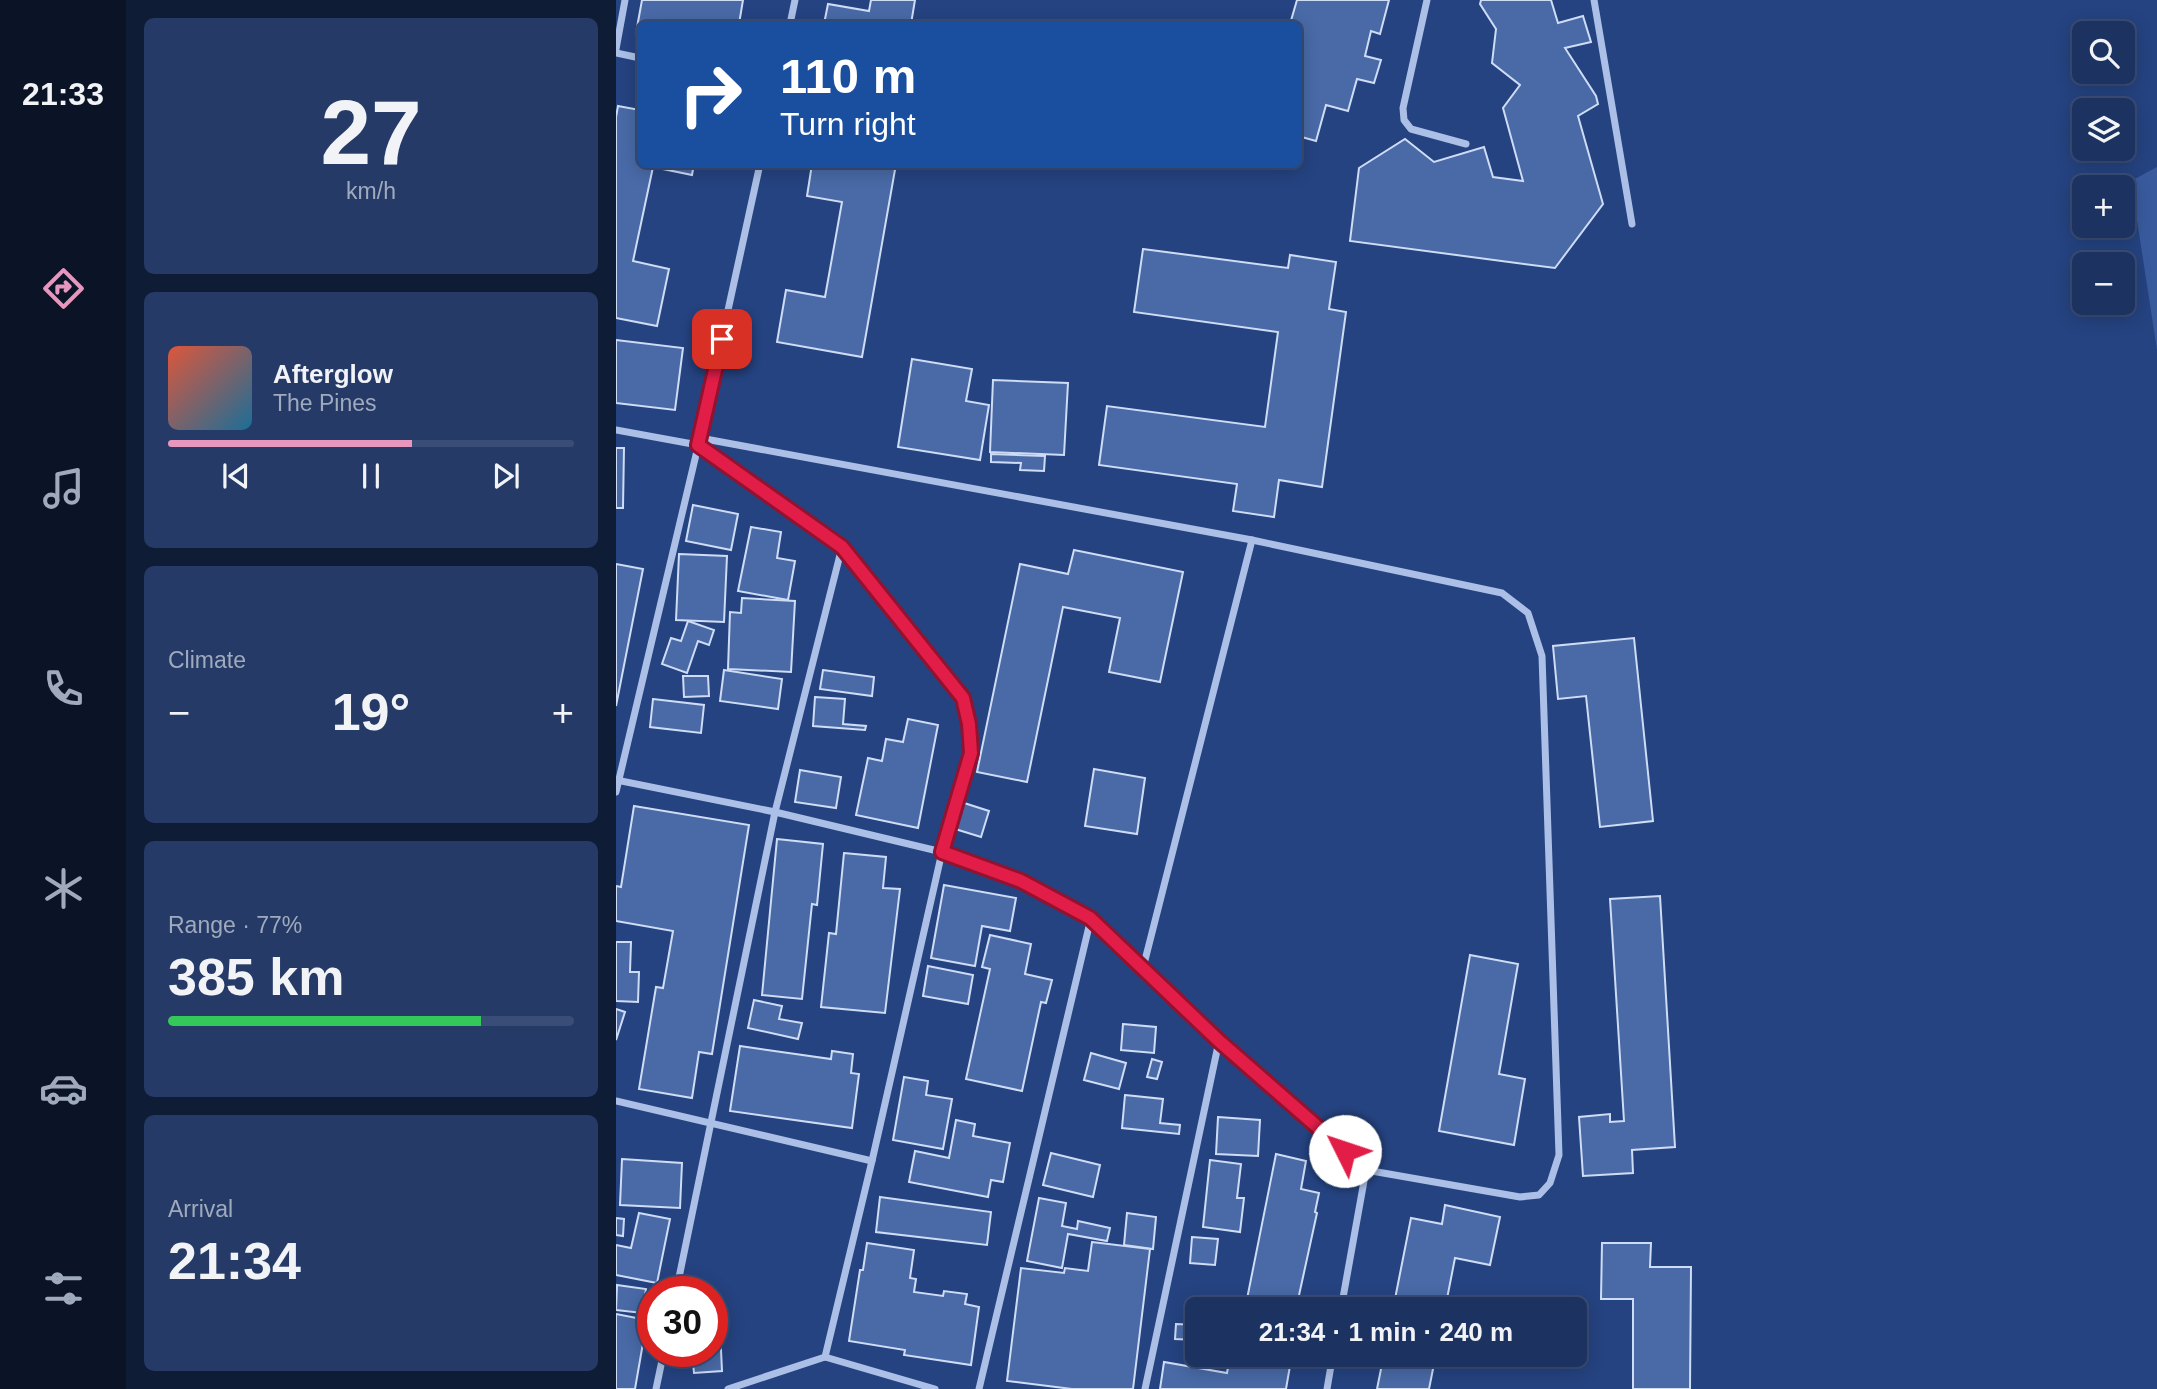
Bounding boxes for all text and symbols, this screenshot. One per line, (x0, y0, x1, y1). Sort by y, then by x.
map controls (2072, 21, 2135, 315)
button: search (2072, 21, 2135, 84)
icon: right (665, 49, 756, 140)
text: 110 m (780, 49, 916, 103)
text: 21:33 (22, 76, 104, 112)
text: 27 (320, 82, 422, 183)
button: layers (2072, 98, 2135, 161)
text: Turn right (780, 106, 916, 142)
button: + (2072, 175, 2135, 238)
text: km/h (346, 178, 396, 204)
button: − (2072, 252, 2135, 315)
icon: directions (39, 264, 88, 313)
pin (692, 309, 752, 369)
icon: arrive (703, 320, 741, 358)
text: Afterglow (273, 359, 393, 389)
text: The Pines (273, 390, 377, 416)
icon: previous (217, 457, 255, 495)
icon: pause (352, 457, 390, 495)
icon: next (487, 457, 525, 495)
icon: music (39, 464, 88, 513)
text: Climate (168, 647, 246, 673)
icon: phone (39, 664, 88, 713)
text: 19° (332, 683, 410, 741)
text: − (168, 692, 190, 734)
text: + (552, 692, 574, 734)
icon: climate (39, 864, 88, 913)
text: Range · 77% (168, 912, 302, 938)
text: 385 km (168, 948, 344, 1006)
icon: car (39, 1064, 88, 1113)
position arrow (1308, 1114, 1382, 1188)
text: Arrival (168, 1196, 233, 1222)
text: 21:34 (168, 1232, 301, 1290)
icon: filters (39, 1264, 88, 1313)
speed limit sign: 30 (637, 1276, 728, 1367)
text: 21:34 · 1 min · 240 m (1259, 1317, 1513, 1347)

